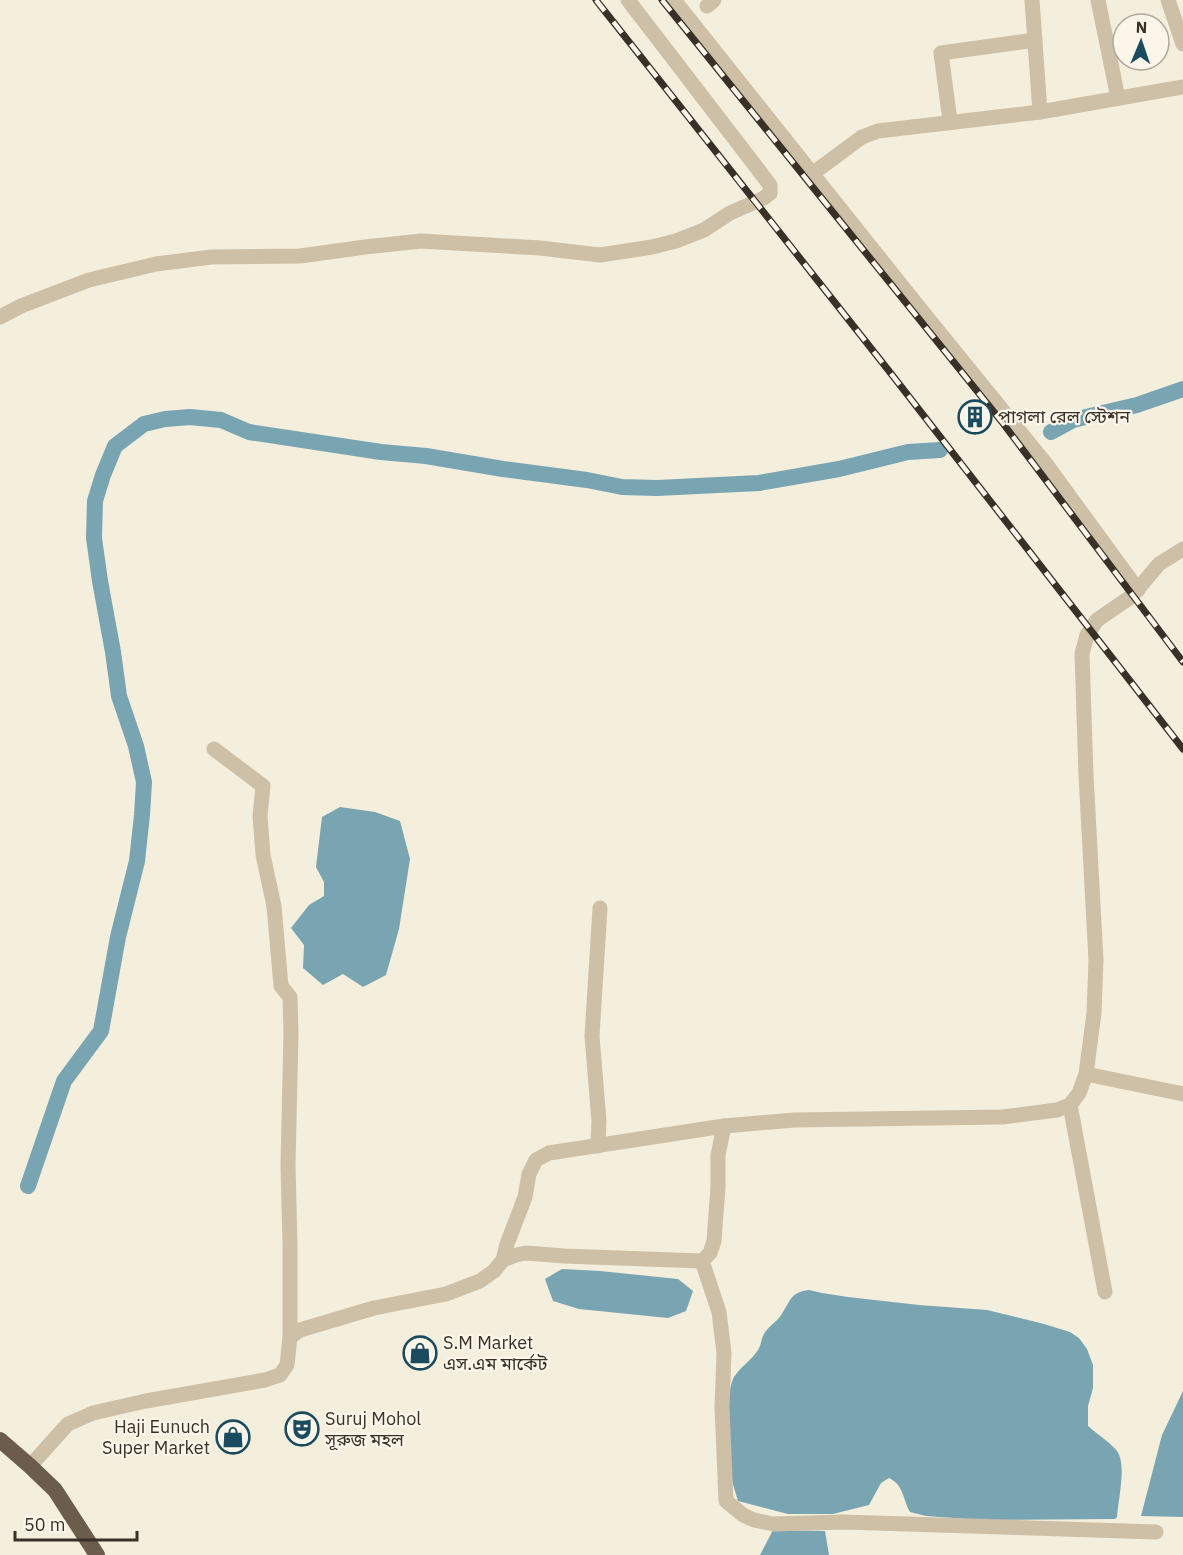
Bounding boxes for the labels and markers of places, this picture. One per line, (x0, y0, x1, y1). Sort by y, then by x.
building icon: পাগলা রেল স্টেশন (957, 399, 993, 435)
place label: পাগলা রেল স্টেশন (998, 405, 1131, 428)
place label: S.M Market এস.এম মার্কেট (443, 1331, 549, 1375)
shop icon: S.M Market এস.এম মার্কেট (402, 1335, 438, 1371)
place label: Suruj Mohol সূরুজ মহল (324, 1407, 421, 1451)
theatre icon: Suruj Mohol সূরুজ মহল (284, 1411, 320, 1447)
place label: Haji Eunuch Super Market (102, 1415, 210, 1459)
shop icon: Haji Eunuch Super Market (215, 1419, 251, 1455)

